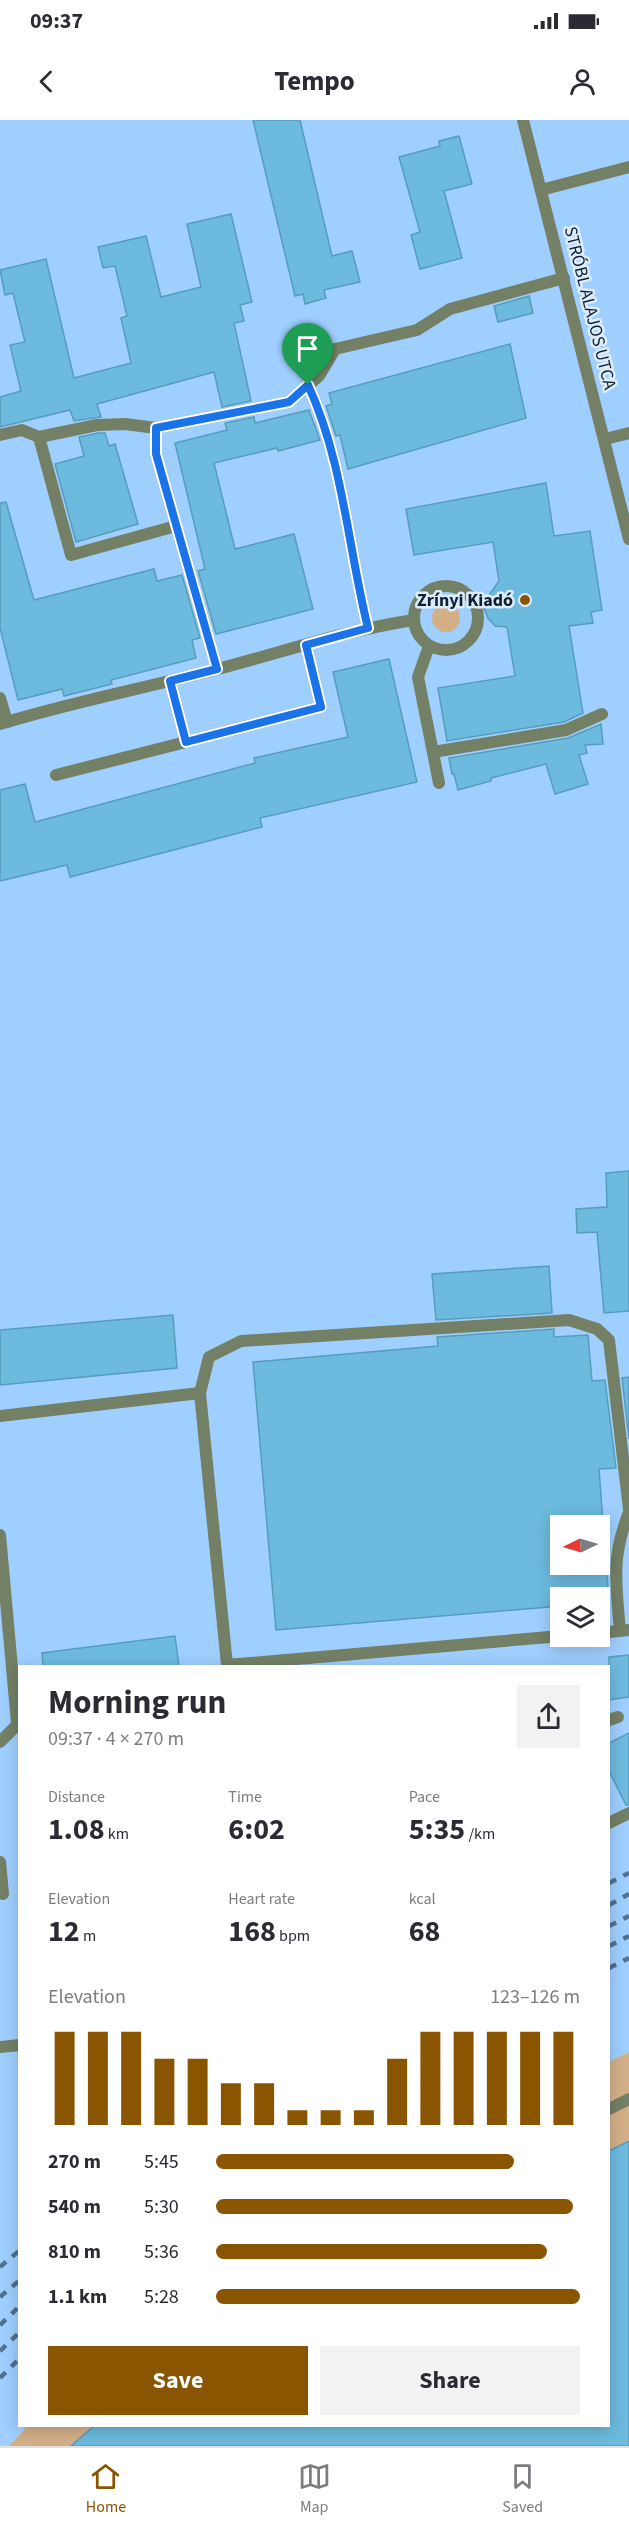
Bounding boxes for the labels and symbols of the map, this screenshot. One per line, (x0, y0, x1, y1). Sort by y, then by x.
street label: STRÓBL ALAJOS UTCA (558, 224, 622, 392)
pin (282, 323, 333, 385)
place label: Zrínyi Kiadó (417, 588, 513, 613)
marker: Zrínyi Kiadó (518, 593, 532, 607)
north arrow (550, 1515, 610, 1575)

